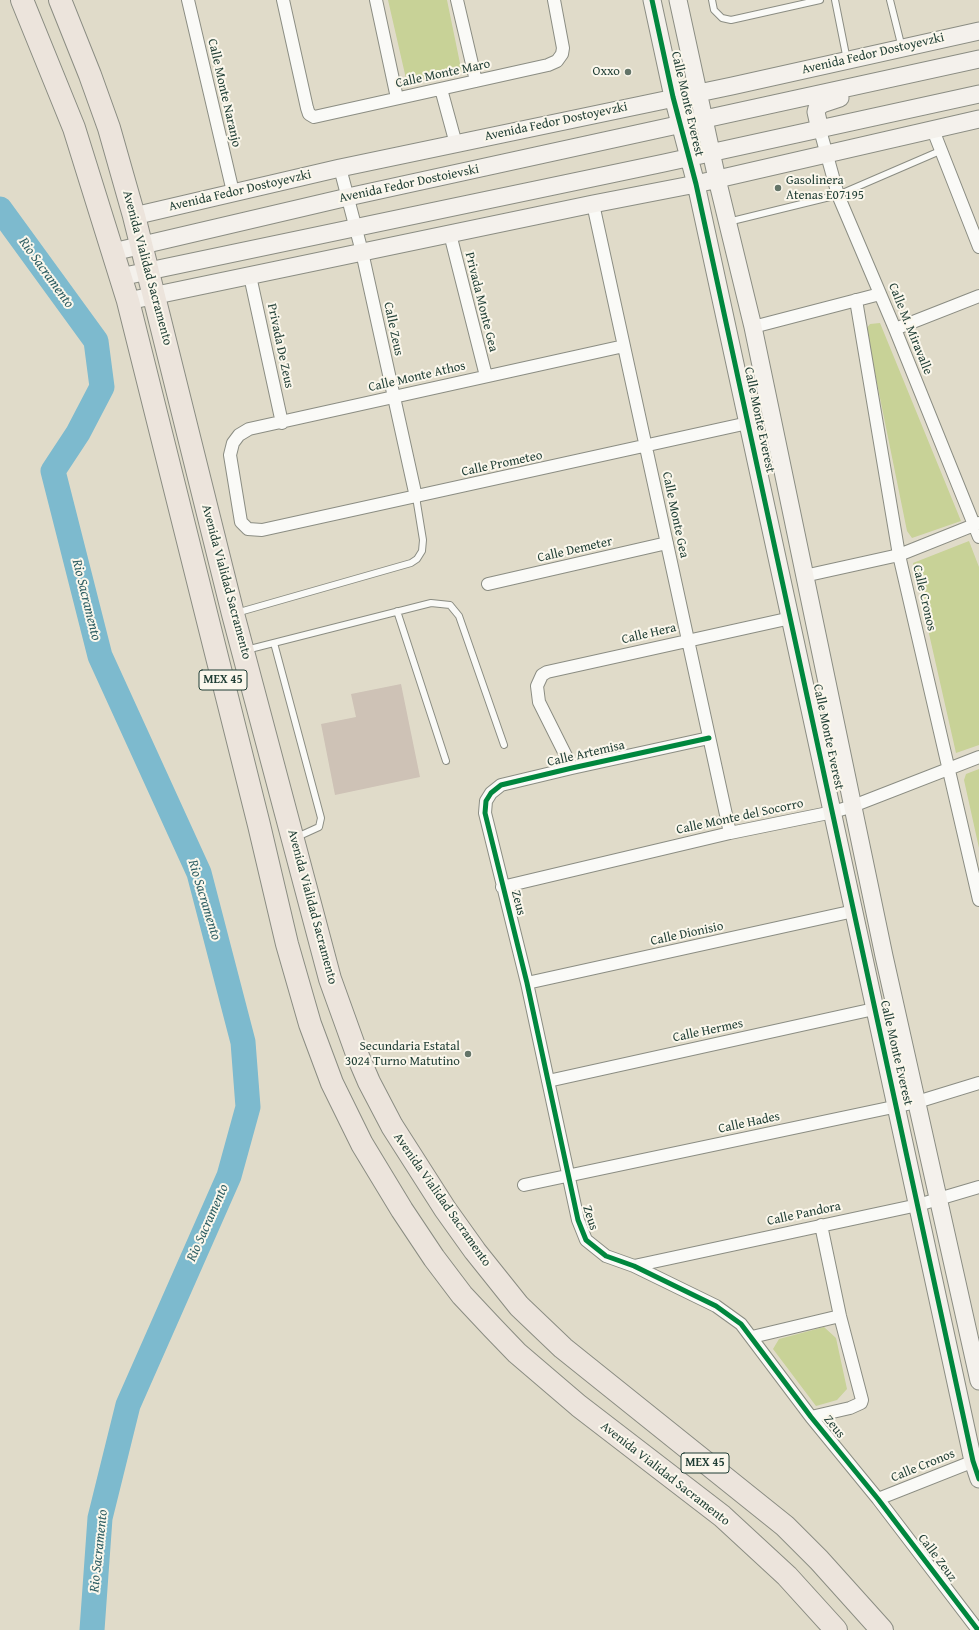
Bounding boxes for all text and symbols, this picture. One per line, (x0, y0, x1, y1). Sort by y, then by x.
street label: Avenida Fedor Dostoyevzki (800, 30, 946, 78)
street label: Calle Monte Naranjo (204, 37, 244, 149)
street label: Calle Monte Everest (667, 50, 707, 158)
street label: Calle Monte Maro (394, 56, 492, 92)
place label: Oxxo (592, 64, 620, 80)
marker: Oxxo (623, 67, 633, 77)
street label: Avenida Fedor Dostoyevzki (483, 99, 629, 145)
street label: Avenida Fedor Dostoievski (338, 162, 480, 206)
street label: Avenida Fedor Dostoyevzki (167, 167, 313, 215)
place label: Gasolinera Atenas E07195 (786, 173, 864, 204)
marker: Gasolinera Atenas E07195 (773, 183, 783, 193)
street label: Avenida Vialidad Sacramento (119, 189, 175, 347)
water label: Rio Sacramento (15, 234, 77, 312)
street label: Privada Monte Gea (461, 250, 501, 354)
street label: Calle M. Miravalle (885, 281, 935, 377)
street label: Calle Zeus (380, 301, 406, 357)
street label: Privada De Zeus (263, 302, 297, 390)
street label: Calle Monte Athos (367, 358, 467, 396)
street label: Calle Monte Everest (740, 366, 778, 474)
street label: Calle Prometeo (460, 448, 544, 480)
street label: Calle Monte Gea (658, 471, 692, 559)
street label: Avenida Vialidad Sacramento (198, 503, 254, 661)
street label: Calle Demeter (536, 534, 614, 566)
water label: Rio Sacramento (68, 558, 104, 642)
street label: Calle Cronos (909, 563, 939, 633)
street label: Calle Hera (620, 620, 678, 648)
road number: MEX 45 (199, 670, 247, 690)
street label: Calle Monte Everest (809, 683, 847, 791)
street label: Calle Artemisa (546, 738, 626, 770)
street label: Calle Monte del Socorro (675, 796, 805, 838)
street label: Avenida Vialidad Sacramento (284, 828, 340, 986)
water label: Rio Sacramento (184, 858, 224, 942)
street label: Zeus (507, 889, 529, 917)
street label: Calle Dionisio (649, 919, 725, 949)
street label: Calle Monte Everest (876, 999, 916, 1107)
street label: Calle Hermes (671, 1016, 745, 1046)
place label: Secundaria Estatal 3024 Turno Matutino (345, 1039, 460, 1070)
marker: Secundaria Estatal 3024 Turno Matutino (463, 1049, 473, 1059)
street label: Calle Hades (717, 1109, 781, 1137)
street label: Avenida Vialidad Sacramento (390, 1130, 494, 1270)
water label: Rio Sacramento (183, 1182, 233, 1264)
street label: Calle Pandora (766, 1199, 842, 1229)
street label: Zeus (579, 1204, 601, 1232)
street label: Zeus (820, 1412, 848, 1442)
street label: Avenida Vialidad Sacramento (597, 1419, 733, 1529)
street label: Calle Cronos (889, 1446, 957, 1486)
road number: MEX 45 (681, 1453, 729, 1473)
water label: Rio Sacramento (86, 1509, 112, 1593)
street label: Calle Zeuz (914, 1531, 960, 1585)

